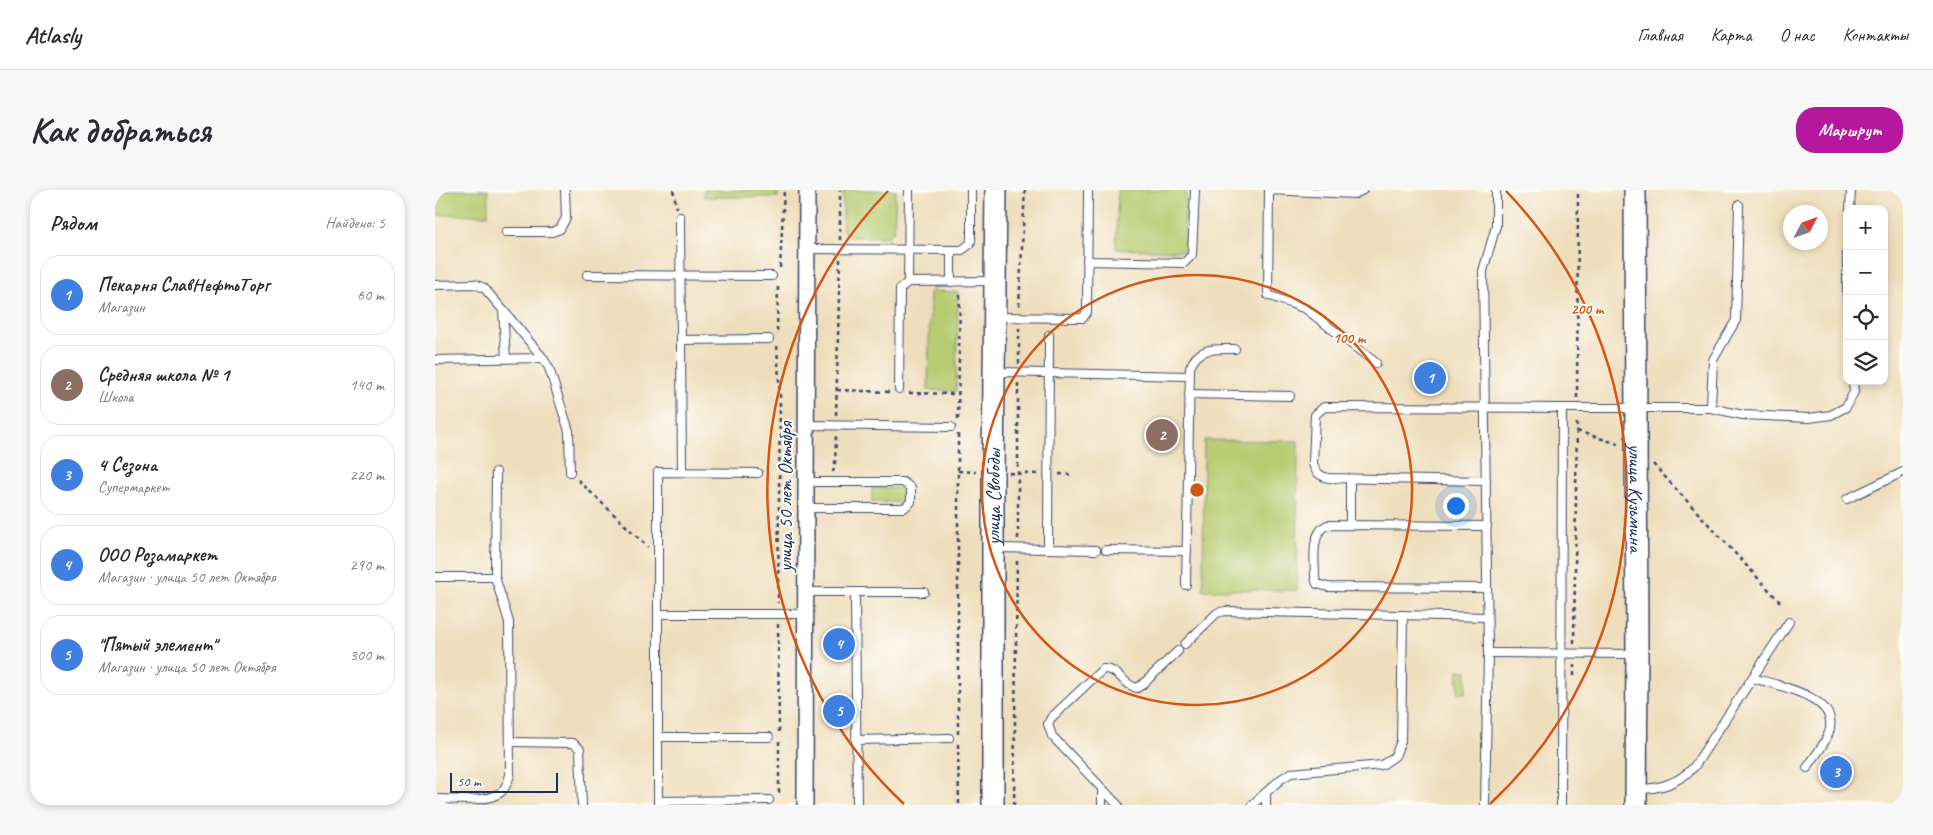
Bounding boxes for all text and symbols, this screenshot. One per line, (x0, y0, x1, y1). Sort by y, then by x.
text: Atlasly (25, 20, 81, 50)
text: Главная (1638, 24, 1683, 46)
text: Карта (1711, 24, 1752, 46)
text: О нас (1780, 24, 1815, 46)
text: Контакты (1843, 24, 1908, 46)
button: Маршрут (1796, 107, 1903, 153)
text: Как добраться (30, 108, 211, 153)
north arrow (1783, 205, 1828, 250)
map controls (1843, 205, 1888, 385)
button: + (1843, 205, 1888, 250)
text: Рядом (50, 210, 97, 236)
text: Найдено: 5 (325, 213, 385, 233)
button: − (1843, 250, 1888, 295)
text: Пекарня СлавНефтьТорг (98, 273, 269, 297)
text: 1 (63, 285, 71, 305)
text: 60 m (357, 285, 384, 305)
button: locate (1843, 295, 1888, 340)
text: Магазин (98, 297, 145, 317)
text: 200 m (1571, 300, 1605, 319)
text: 100 m (1333, 329, 1367, 348)
button: layers (1843, 340, 1888, 385)
pin: 1 (1414, 359, 1446, 397)
text: Средняя школа № 1 (98, 363, 229, 387)
text: 2 (63, 375, 71, 395)
text: 140 m (350, 375, 384, 395)
text: Школа (98, 387, 133, 407)
pin: 2 (1146, 416, 1178, 454)
street label: улица 50 лет Октября (773, 420, 798, 573)
street label: улица Кузьмина (1624, 443, 1649, 554)
street label: улица Свободы (981, 447, 1006, 546)
text: 4 Сезона (98, 453, 157, 477)
text: 3 (63, 465, 71, 485)
text: 220 m (350, 465, 384, 485)
text: Супермаркет (98, 477, 169, 497)
centre of rings (1188, 481, 1206, 499)
your location (1443, 493, 1469, 519)
text: ООО Розамаркет (98, 543, 217, 567)
text: 4 (63, 555, 71, 575)
text: 290 m (350, 555, 384, 575)
text: Магазин · улица 50 лет Октября (98, 567, 276, 587)
pin: 4 (823, 625, 855, 663)
text: "Пятый элемент" (98, 633, 216, 657)
text: 5 (64, 645, 70, 665)
text: 300 m (350, 645, 384, 665)
text: Магазин · улица 50 лет Октября (98, 657, 276, 677)
pin: 5 (823, 692, 855, 730)
pin: 3 (1820, 753, 1852, 791)
scale bar (450, 770, 557, 793)
text: 50 m (457, 773, 481, 790)

